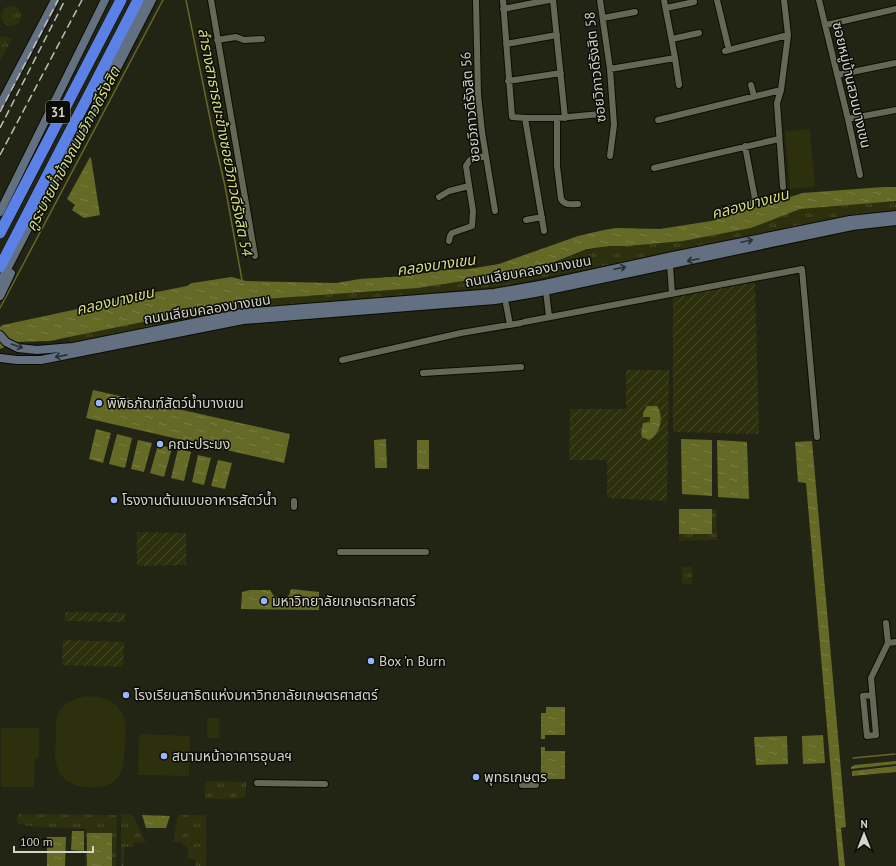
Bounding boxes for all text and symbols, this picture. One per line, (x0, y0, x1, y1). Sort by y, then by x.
street label: ซอยวิภาวดีรังสิต 58 (580, 11, 610, 123)
street label: ซอยหมู่บ้านสวนบางเขน (829, 20, 875, 150)
water label: ลำรางสาธารณะข้างซอยวิภาวดีรังสิต 54 (194, 26, 257, 258)
street label: ซอยวิภาวดีรังสิต 56 (456, 51, 484, 163)
water label: คูระบายน้ำข้างถนนวิภาวดีรังสิต (20, 62, 125, 234)
road number: 31 (46, 101, 70, 123)
water label: คลองบางเขน (709, 184, 791, 223)
one-way arrow (740, 236, 753, 244)
water label: คลองบางเขน (395, 249, 477, 279)
street label: ถนนเลียบคลองบางเขน (463, 251, 593, 291)
one-way arrow (687, 256, 700, 264)
one-way arrow (613, 263, 626, 271)
water label: คลองบางเขน (74, 282, 156, 319)
street label: ถนนเลียบคลองบางเขน (142, 290, 272, 328)
one-way arrow (10, 343, 22, 351)
one-way arrow (54, 352, 67, 360)
place label: พิพิธภัณฑ์สัตว์น้ำบางเขน (107, 393, 244, 412)
marker: พิพิธภัณฑ์สัตว์น้ำบางเขน (94, 398, 104, 408)
place label: คณะประมง (168, 435, 230, 453)
marker: คณะประมง (155, 439, 165, 449)
place label: โรงงานต้นแบบอาหารสัตว์น้ำ (122, 490, 277, 509)
marker: โรงงานต้นแบบอาหารสัตว์น้ำ (109, 495, 119, 505)
place label: มหาวิทยาลัยเกษตรศาสตร์ (272, 592, 416, 610)
marker: มหาวิทยาลัยเกษตรศาสตร์ (259, 596, 269, 606)
place label: Box 'n Burn (379, 652, 446, 670)
marker: Box 'n Burn (366, 656, 376, 666)
place label: โรงเรียนสาธิตแห่งมหาวิทยาลัยเกษตรศาสตร์ (134, 686, 378, 704)
marker: โรงเรียนสาธิตแห่งมหาวิทยาลัยเกษตรศาสตร์ (121, 690, 131, 700)
place label: สนามหน้าอาคารอุบลฯ (172, 747, 292, 765)
marker: สนามหน้าอาคารอุบลฯ (159, 751, 169, 761)
place label: พุทธเกษตร (484, 768, 547, 786)
marker: พุทธเกษตร (471, 772, 481, 782)
north arrow (844, 814, 884, 854)
text: N (860, 817, 868, 831)
scale bar (14, 828, 93, 854)
text: 100 m (20, 834, 53, 849)

